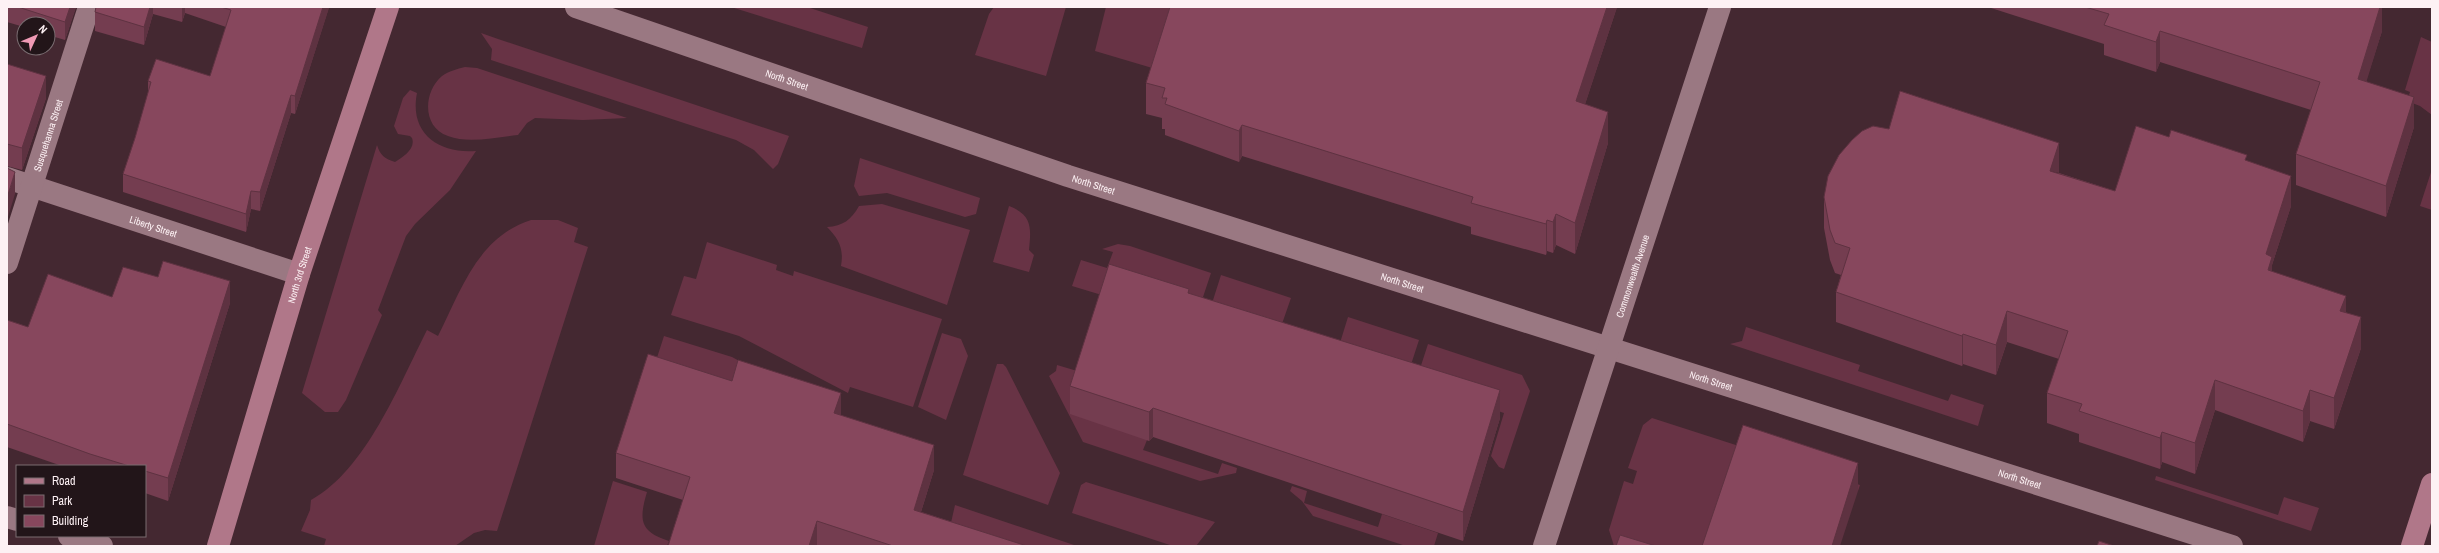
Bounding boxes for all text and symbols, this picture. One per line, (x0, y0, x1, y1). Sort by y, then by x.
north arrow (16, 16, 56, 56)
text: N (36, 22, 50, 36)
street label: North Street (764, 67, 810, 93)
street label: Susquehanna Street (31, 97, 66, 173)
street label: North Street (1070, 172, 1117, 198)
street label: Liberty Street (128, 213, 179, 241)
street label: Commonwealth Avenue (1613, 233, 1652, 319)
street label: North 3rd Street (285, 244, 315, 305)
street label: North Street (1379, 270, 1426, 296)
street label: North Street (1688, 368, 1735, 394)
legend (16, 465, 146, 537)
street label: North Street (1997, 466, 2043, 492)
text: Road (52, 473, 76, 489)
text: Park (52, 493, 72, 509)
text: Building (52, 513, 89, 529)

